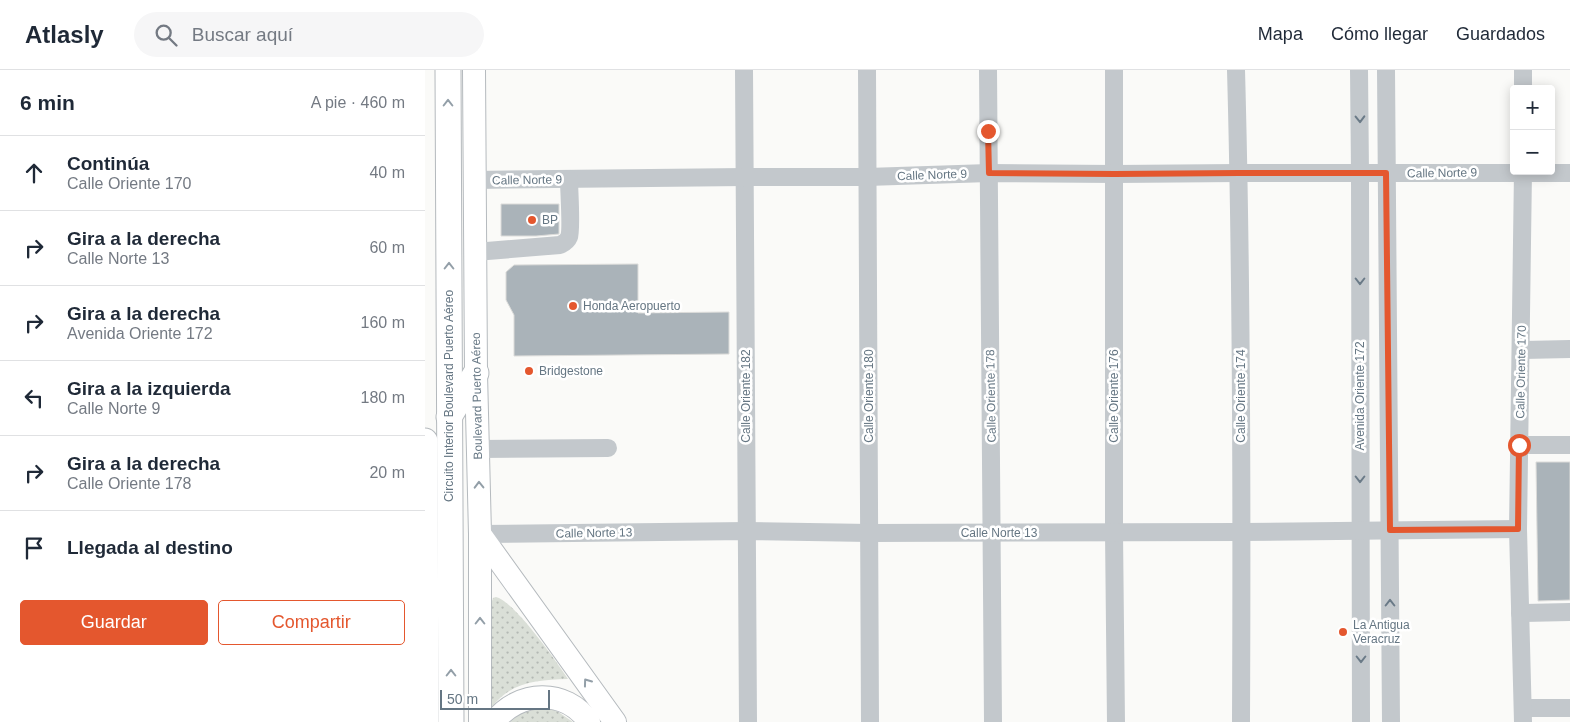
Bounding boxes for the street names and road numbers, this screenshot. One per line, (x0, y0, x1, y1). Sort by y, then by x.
street label: Calle Norte 9 (1407, 165, 1477, 181)
street label: Calle Norte 9 (897, 167, 968, 183)
street label: Calle Norte 9 (492, 172, 562, 188)
street label: Circuito Interior Boulevard Puerto Aéreo (442, 290, 456, 502)
street label: Calle Oriente 170 (1513, 325, 1529, 419)
street label: Boulevard Puerto Aéreo (469, 332, 485, 460)
street label: Avenida Oriente 172 (1353, 341, 1367, 451)
street label: Calle Oriente 182 (739, 349, 753, 443)
street label: Calle Oriente 180 (862, 349, 876, 443)
street label: Calle Oriente 178 (983, 349, 999, 443)
street label: Calle Oriente 176 (1107, 349, 1121, 443)
street label: Calle Oriente 174 (1234, 349, 1248, 443)
street label: Calle Norte 13 (556, 525, 633, 541)
street label: Calle Norte 13 (961, 526, 1038, 540)

